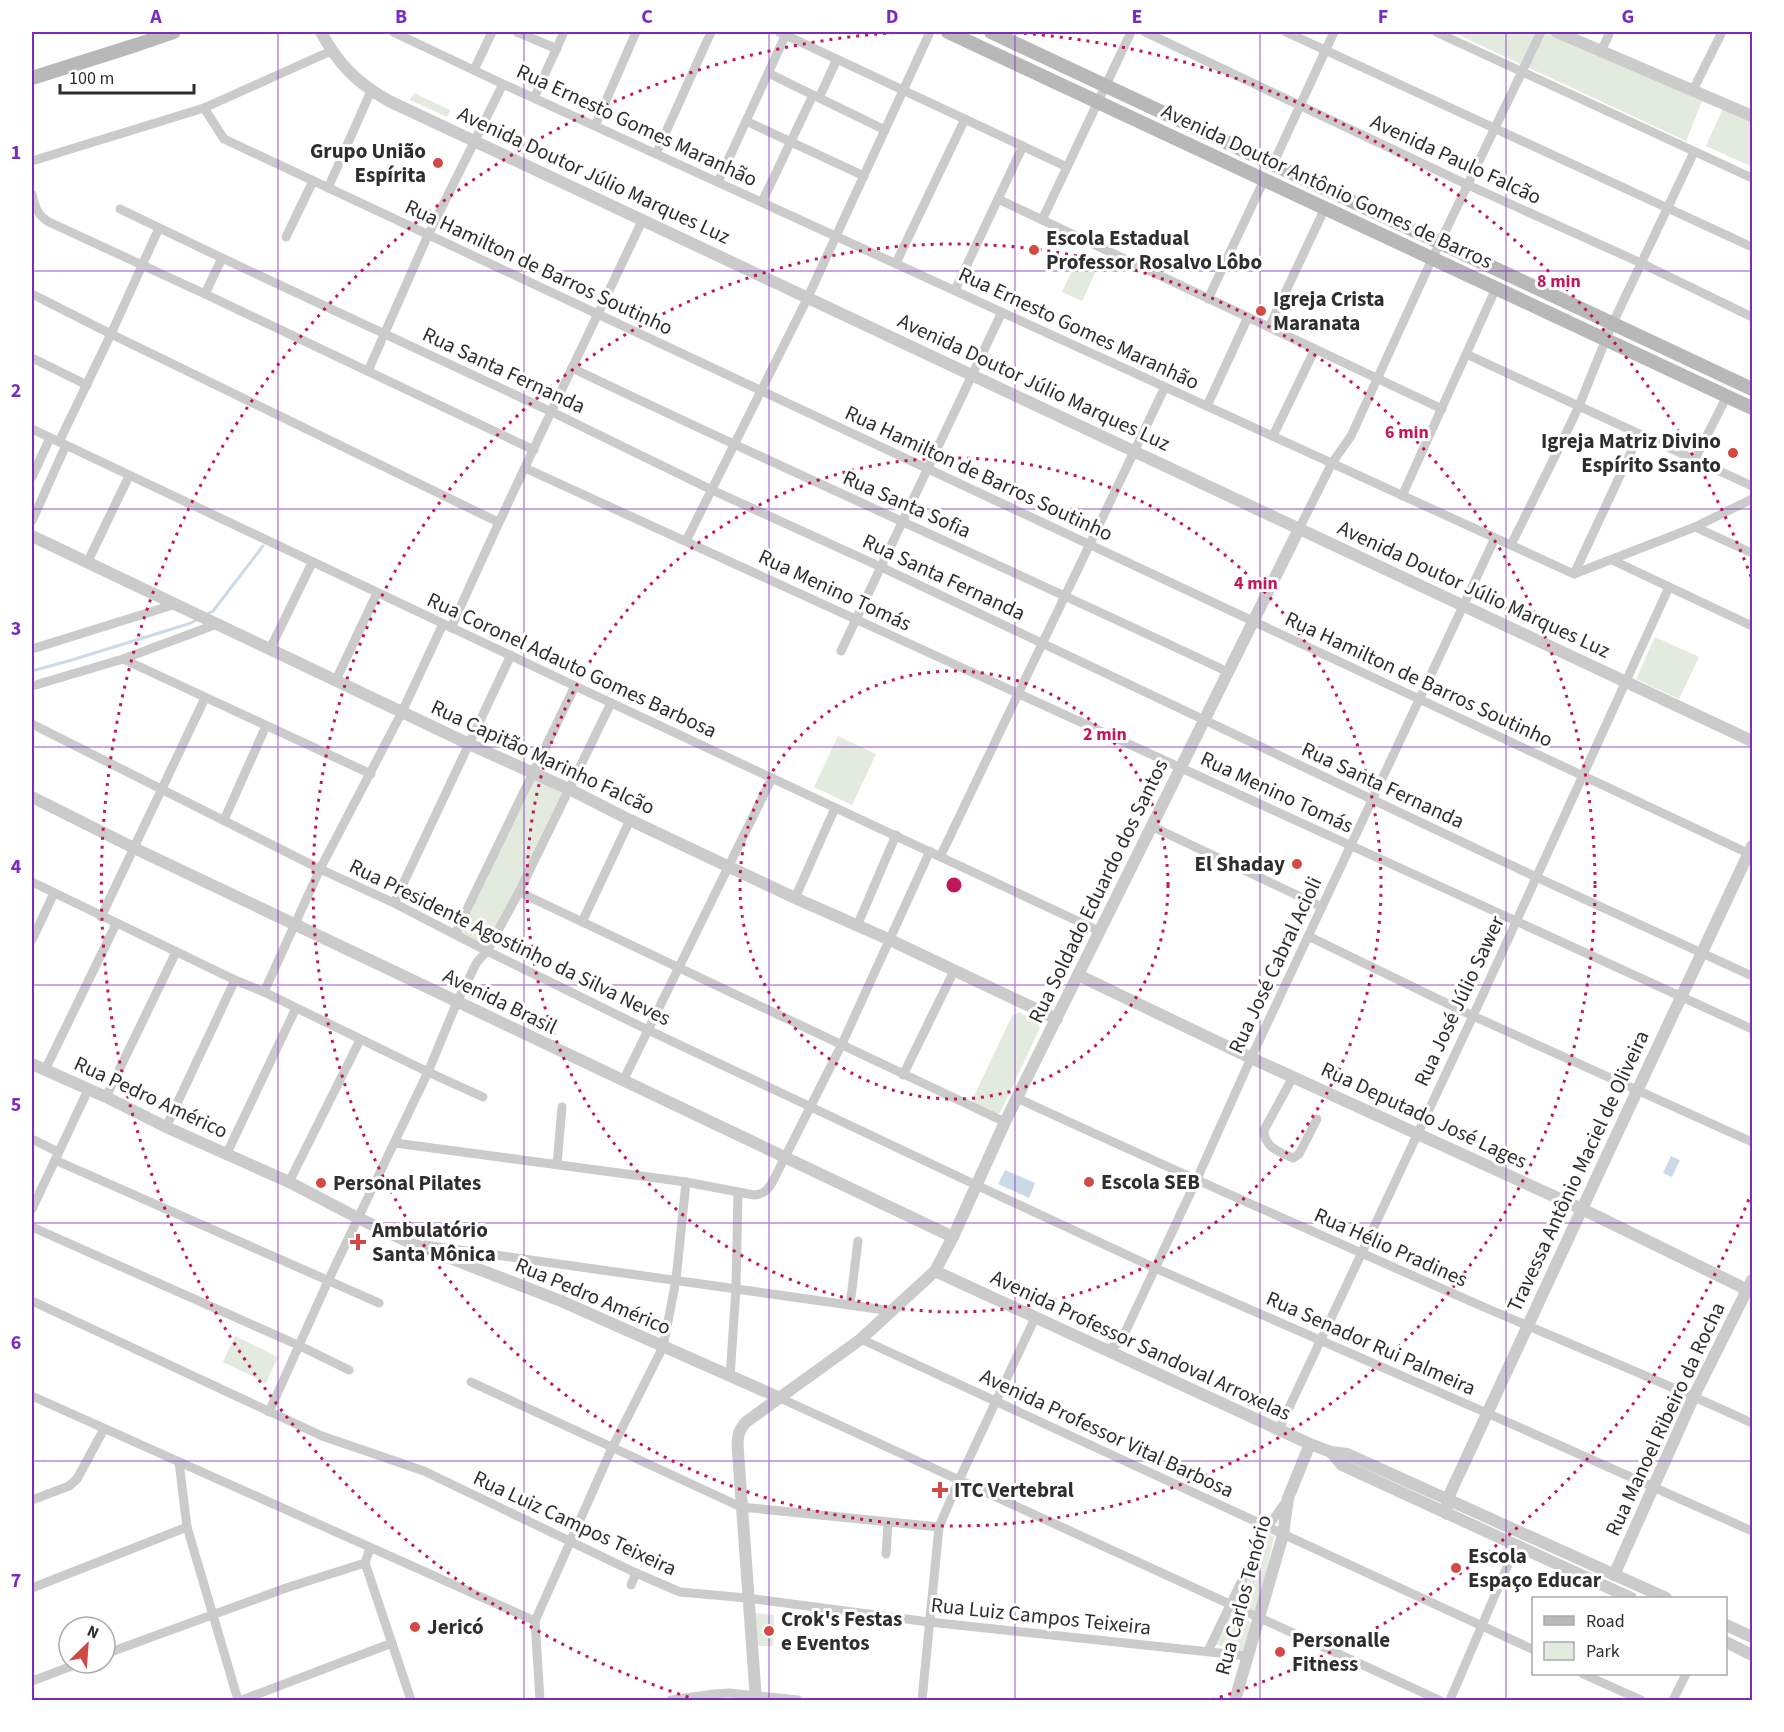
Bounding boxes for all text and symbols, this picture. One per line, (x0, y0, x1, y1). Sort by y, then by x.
text: A (149, 3, 162, 31)
text: B (395, 3, 407, 31)
text: C (641, 3, 653, 31)
text: D (886, 3, 898, 31)
text: E (1132, 3, 1142, 31)
text: F (1378, 3, 1388, 31)
text: G (1622, 3, 1634, 31)
street label: Rua Ernesto Gomes Maranhão (512, 56, 762, 194)
scale bar (60, 57, 194, 95)
text: 100 m (69, 66, 114, 91)
street label: Avenida Doutor Antônio Gomes de Barros (1157, 96, 1498, 276)
street label: Avenida Doutor Júlio Marques Luz (453, 99, 735, 251)
street label: Avenida Paulo Falcão (1366, 106, 1546, 212)
place label: Grupo União Espírita (310, 136, 426, 190)
text: 1 (11, 139, 21, 167)
marker: Grupo União Espírita (431, 156, 445, 170)
street label: Rua Hamilton de Barros Soutinho (400, 192, 678, 342)
place label: Escola Estadual Professor Rosalvo Lôbo (1046, 223, 1262, 277)
marker: Escola Estadual Professor Rosalvo Lôbo (1027, 243, 1041, 257)
street label: Rua Ernesto Gomes Maranhão (954, 259, 1204, 397)
text: 8 min (1537, 269, 1581, 294)
place label: Igreja Crista Maranata (1273, 284, 1385, 338)
marker: Igreja Crista Maranata (1254, 304, 1268, 318)
street label: Avenida Doutor Júlio Marques Luz (893, 306, 1175, 458)
street label: Rua Santa Fernanda (418, 319, 590, 421)
text: 2 (11, 377, 21, 405)
street label: Rua Hamilton de Barros Soutinho (840, 398, 1118, 548)
text: 6 min (1385, 420, 1429, 445)
place label: Igreja Matriz Divino Espírito Ssanto (1541, 426, 1721, 480)
marker: Igreja Matriz Divino Espírito Ssanto (1726, 446, 1740, 460)
street label: Rua Santa Sofia (838, 462, 976, 546)
street label: Avenida Doutor Júlio Marques Luz (1333, 513, 1615, 665)
street label: Rua Santa Fernanda (858, 526, 1030, 628)
street label: Rua Menino Tomás (754, 541, 917, 639)
text: 4 min (1234, 571, 1278, 596)
street label: Rua Coronel Adauto Gomes Barbosa (422, 584, 722, 746)
street label: Rua Hamilton de Barros Soutinho (1280, 604, 1558, 754)
text: 3 (11, 615, 21, 643)
street label: Rua Capitão Marinho Falcão (426, 692, 660, 822)
text: 2 min (1083, 722, 1127, 747)
street label: Rua Santa Fernanda (1297, 734, 1469, 836)
street label: Rua Menino Tomás (1196, 743, 1359, 841)
street label: Rua Soldado Eduardo dos Santos (1021, 754, 1175, 1028)
place label: El Shaday (1195, 849, 1285, 879)
street label: Rua Presidente Agostinho da Silva Neves (344, 851, 676, 1033)
text: 4 (11, 853, 22, 881)
marker: El Shaday (1290, 857, 1304, 871)
street label: Rua José Cabral Acioli (1221, 872, 1329, 1058)
centre of rings (944, 875, 964, 895)
street label: Rua José Júlio Sawer (1406, 910, 1512, 1091)
street label: Avenida Brasil (438, 960, 562, 1042)
street label: Travessa Antônio Maciel de Oliveira (1499, 1025, 1657, 1317)
street label: Rua Pedro Américo (69, 1048, 233, 1146)
street label: Rua Deputado José Lages (1316, 1054, 1532, 1176)
text: 5 (11, 1091, 21, 1119)
place label: Escola SEB (1101, 1167, 1200, 1197)
place label: Personal Pilates (333, 1168, 481, 1198)
marker: Escola SEB (1082, 1175, 1096, 1189)
marker: Personal Pilates (314, 1176, 328, 1190)
street label: Rua Hélio Pradines (1309, 1200, 1473, 1294)
place label: Ambulatório Santa Mônica (371, 1215, 496, 1269)
marker: Ambulatório Santa Mônica (349, 1233, 367, 1251)
street label: Rua Pedro Américo (511, 1250, 675, 1342)
street label: Avenida Professor Sandoval Arroxelas (986, 1262, 1296, 1428)
street label: Rua Senador Rui Palmeira (1261, 1283, 1481, 1403)
street label: Rua Manoel Ribeiro da Rocha (1598, 1297, 1732, 1541)
text: 6 (11, 1329, 21, 1357)
street label: Avenida Professor Vital Barbosa (975, 1361, 1239, 1505)
street label: Rua Luiz Campos Teixeira (468, 1463, 682, 1583)
place label: ITC Vertebral (954, 1475, 1074, 1505)
marker: ITC Vertebral (931, 1481, 949, 1499)
street label: Rua Carlos Tenório (1207, 1512, 1279, 1678)
place label: Escola Espaço Educar (1468, 1541, 1602, 1595)
marker: Escola Espaço Educar (1449, 1561, 1463, 1575)
text: 7 (11, 1567, 21, 1595)
street label: Rua Luiz Campos Teixeira (929, 1590, 1153, 1642)
legend (1532, 1597, 1727, 1675)
place label: Crok's Festas e Eventos (781, 1604, 902, 1658)
text: Road (1586, 1609, 1625, 1634)
place label: Jericó (427, 1612, 484, 1642)
north arrow (57, 1615, 117, 1675)
text: N (83, 1620, 102, 1645)
marker: Jericó (408, 1620, 422, 1634)
marker: Crok's Festas e Eventos (762, 1624, 776, 1638)
place label: Personalle Fitness (1292, 1625, 1390, 1679)
text: Park (1586, 1639, 1620, 1664)
marker: Personalle Fitness (1273, 1645, 1287, 1659)

